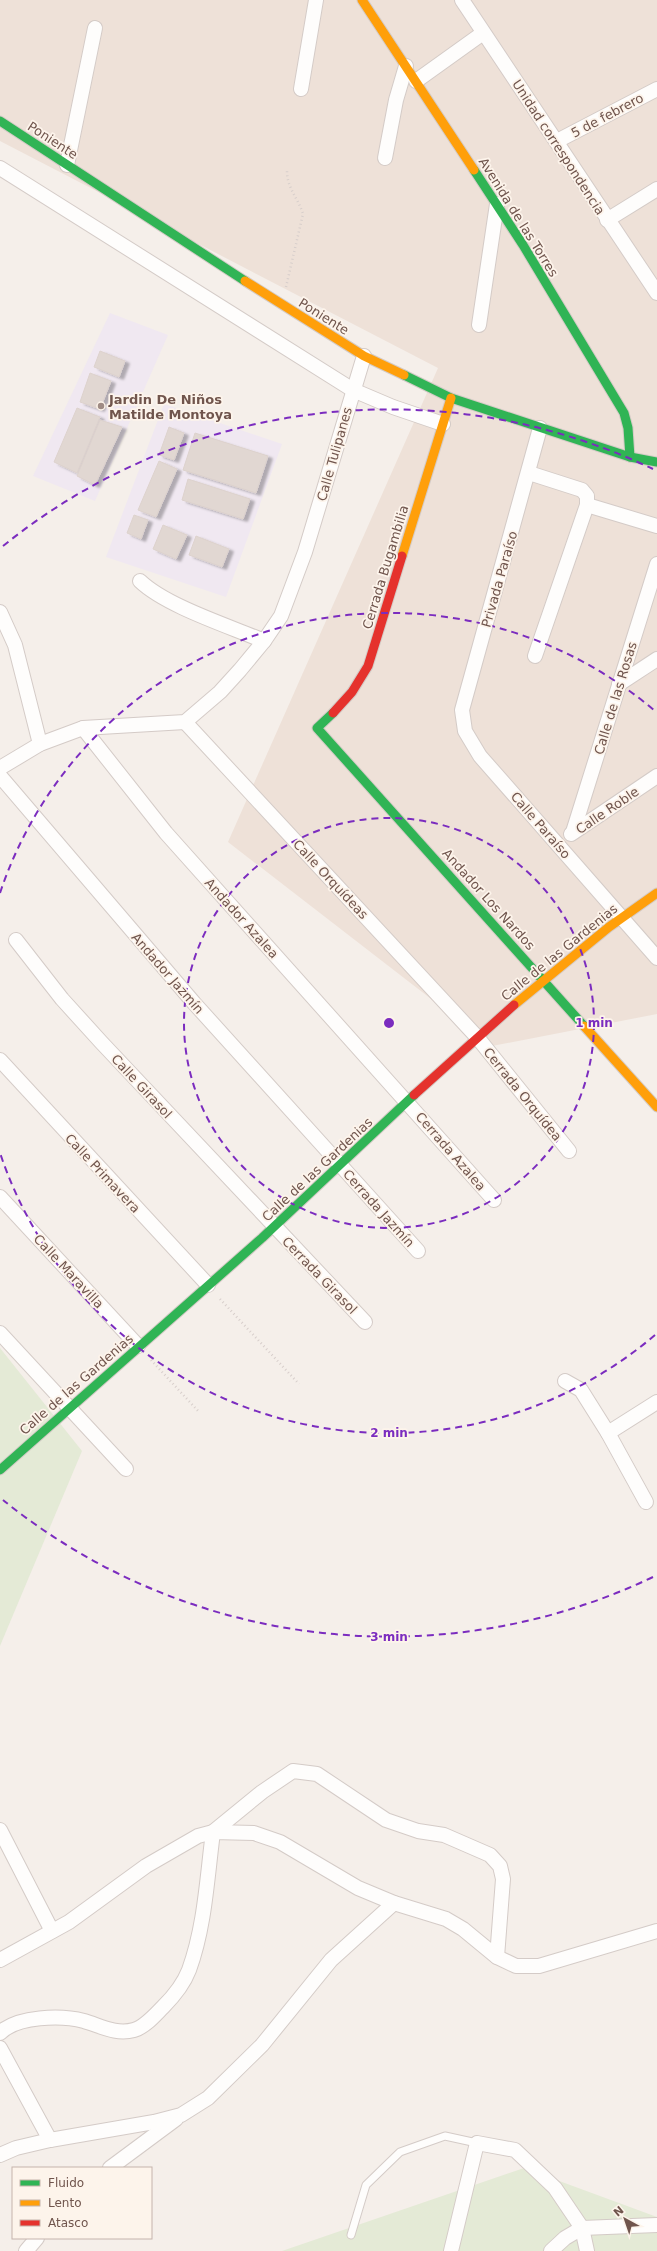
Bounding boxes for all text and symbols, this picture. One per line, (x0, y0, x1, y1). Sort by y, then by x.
street label: Unidad correspondencia (509, 77, 608, 217)
street label: 5 de febrero (569, 90, 646, 141)
street label: Poniente (25, 119, 81, 162)
street label: Avenida de las Torres (476, 155, 561, 280)
street label: Poniente (296, 295, 352, 338)
place label: Jardin De Niños Matilde Montoya (108, 392, 232, 422)
marker: Jardin De Niños Matilde Montoya (96, 401, 106, 411)
street label: Calle Tulipanes (314, 405, 355, 503)
street label: Cerrada Bugambilia (359, 503, 412, 631)
street label: Privada Paraíso (479, 529, 520, 629)
street label: Calle de las Rosas (591, 640, 640, 756)
street label: Calle Roble (573, 784, 642, 837)
street label: Calle Paraíso (508, 789, 574, 862)
street label: Calle Orquídeas (290, 837, 371, 922)
street label: Andador Los Nardos (439, 846, 538, 953)
street label: Andador Azalea (202, 875, 281, 961)
street label: Calle de las Gardenias (498, 901, 621, 1004)
street label: Andador Jazmín (128, 930, 207, 1017)
centre of rings (382, 1016, 396, 1030)
text: 1 min (575, 1016, 613, 1030)
street label: Cerrada Orquídea (480, 1045, 565, 1144)
street label: Calle Girasol (108, 1051, 175, 1121)
street label: Cerrada Azalea (412, 1109, 489, 1194)
street label: Calle de las Gardenias (259, 1114, 376, 1224)
street label: Calle Primavera (62, 1131, 143, 1216)
street label: Cerrada Jazmín (340, 1167, 417, 1250)
street label: Calle Maravilla (31, 1231, 107, 1311)
street label: Cerrada Girasol (279, 1234, 360, 1317)
street label: Calle de las Gardenias (17, 1331, 136, 1438)
text: 2 min (370, 1426, 408, 1440)
text: 3 min (370, 1630, 408, 1644)
legend (12, 2167, 152, 2239)
text: Fluido (48, 2176, 84, 2190)
text: Lento (48, 2196, 82, 2210)
north arrow (605, 2199, 645, 2239)
text: N (611, 2204, 627, 2220)
text: Atasco (48, 2216, 88, 2230)

